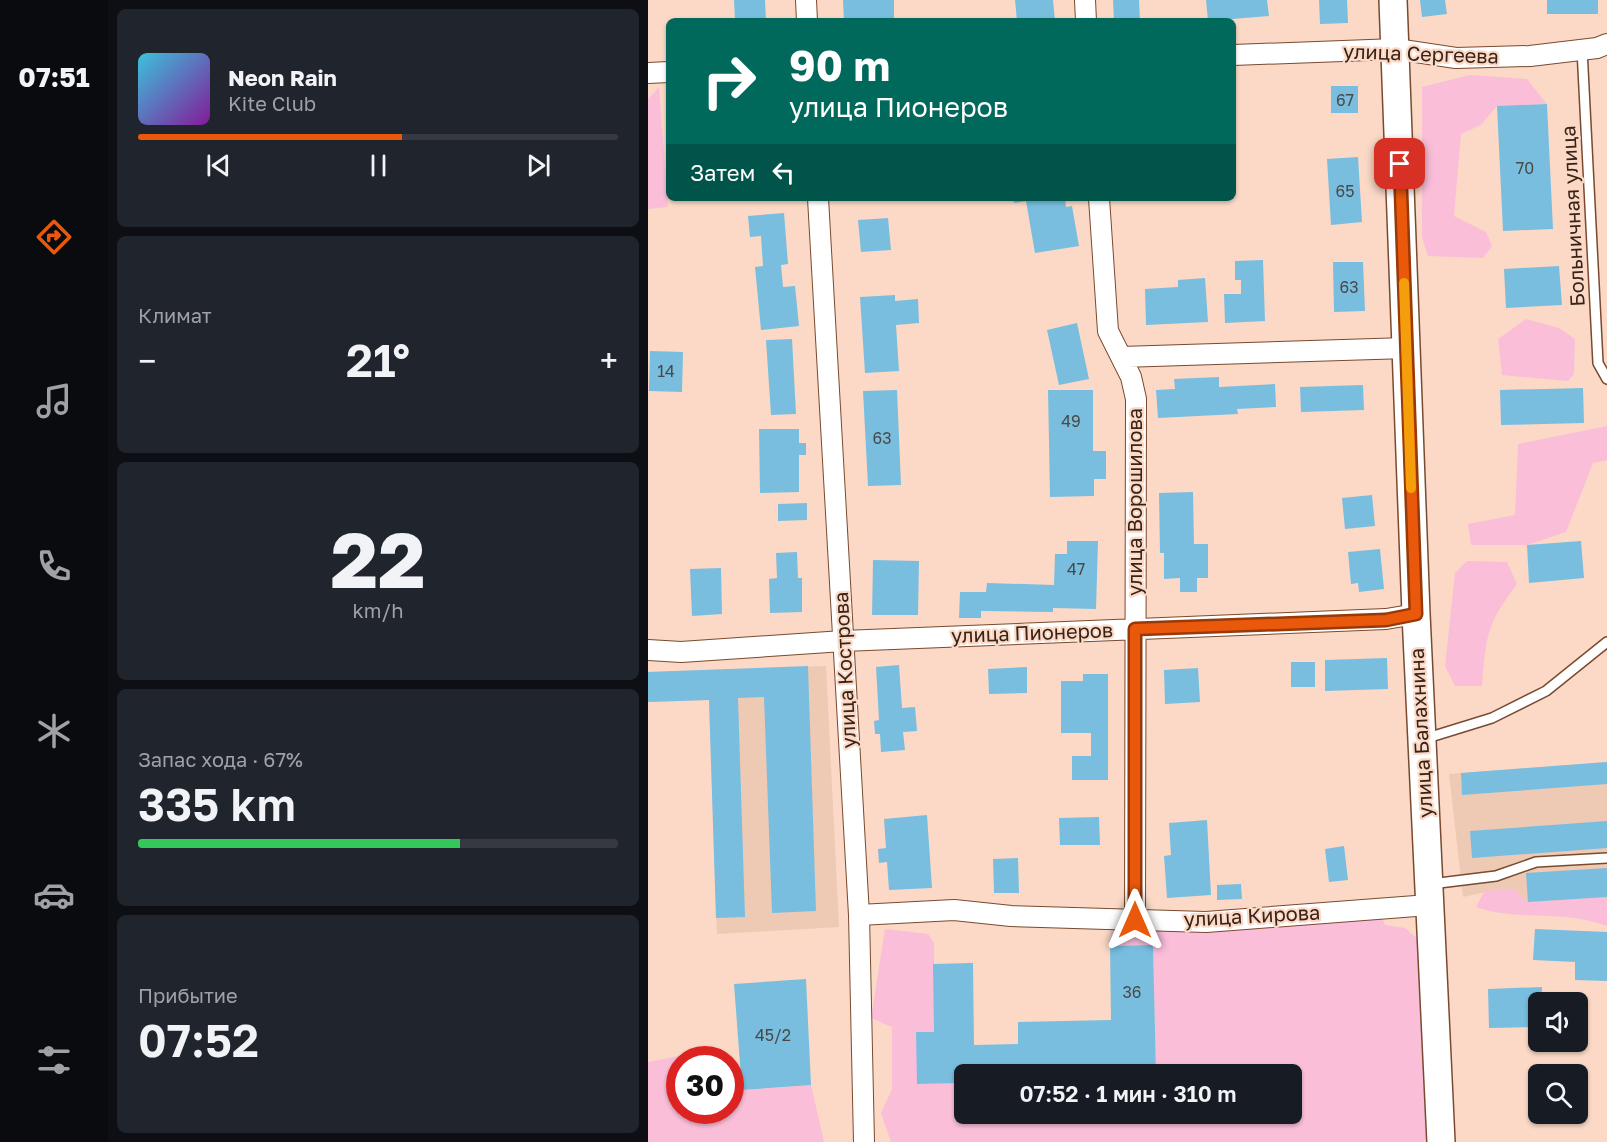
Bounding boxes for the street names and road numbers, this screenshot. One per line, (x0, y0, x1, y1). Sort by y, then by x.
street label: улица Сергеева (1343, 38, 1499, 68)
street label: Больничная улица (1555, 125, 1589, 307)
street label: улица Ворошилова (1122, 408, 1146, 596)
street label: улица Кострова (828, 591, 860, 749)
street label: улица Пионеров (950, 617, 1113, 647)
street label: улица Балахнина (1404, 647, 1436, 819)
street label: улица Кирова (1183, 899, 1321, 931)

